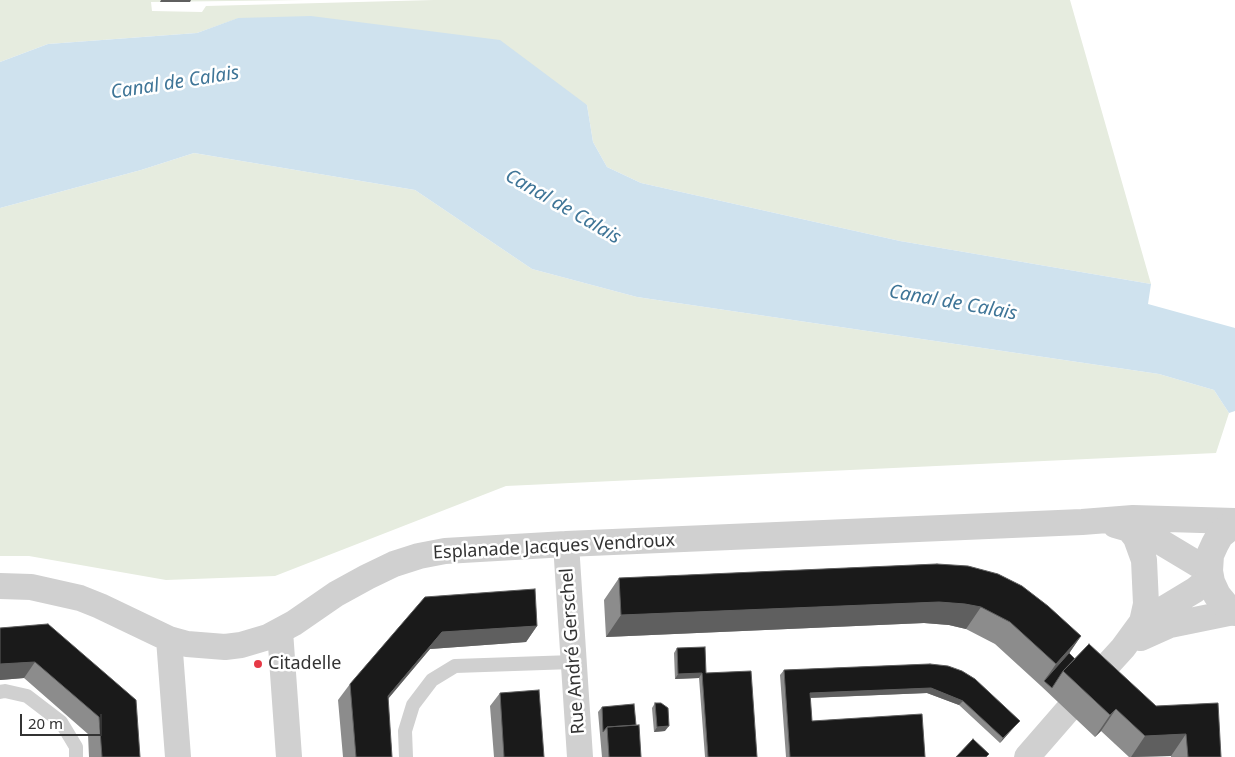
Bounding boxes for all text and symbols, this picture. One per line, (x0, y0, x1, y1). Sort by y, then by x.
water label: Canal de Calais (109, 62, 241, 104)
water label: Canal de Calais (501, 165, 625, 249)
water label: Canal de Calais (887, 281, 1019, 325)
street label: Esplanade Jacques Vendroux (432, 530, 676, 564)
street label: Rue André Gerschel (556, 567, 590, 735)
place label: Citadelle (268, 653, 341, 675)
marker: Citadelle (252, 658, 264, 670)
scale bar (22, 704, 105, 736)
text: 20 m (28, 713, 63, 733)

